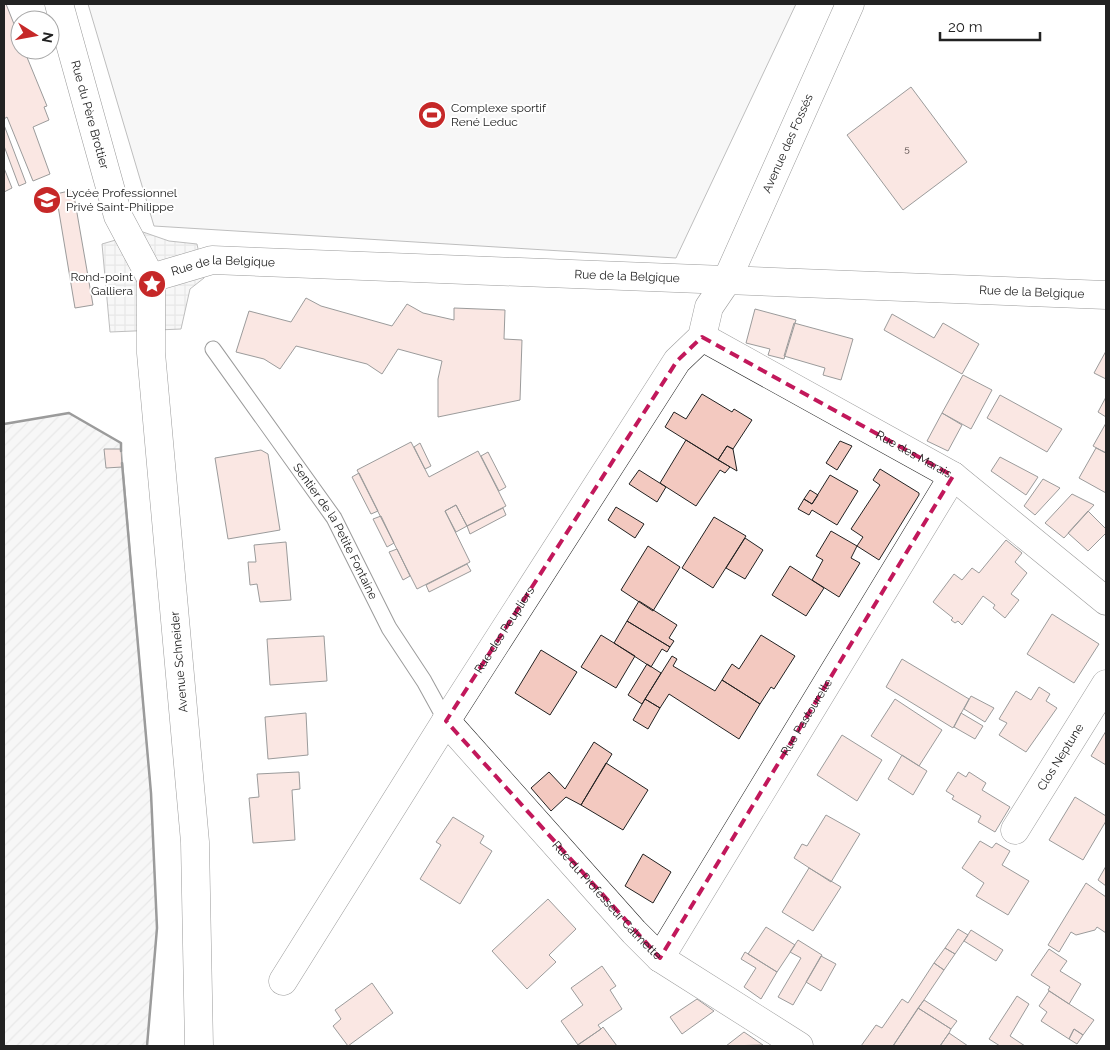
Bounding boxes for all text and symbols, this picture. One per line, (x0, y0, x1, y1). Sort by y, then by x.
north arrow (10, 10, 60, 60)
scale bar (940, 10, 1040, 42)
text: 20 m (948, 18, 983, 36)
text: N (39, 31, 57, 44)
street label: Rue du Père Brottier (68, 59, 112, 171)
street label: Avenue des Fossés (760, 92, 816, 195)
sports icon: Complexe sportif René Leduc (417, 100, 447, 130)
place label: Complexe sportif René Leduc (451, 101, 547, 129)
house number: 5 (904, 143, 910, 154)
school or university icon: Lycée Professionnel Privé Saint-Philippe (32, 185, 62, 215)
place label: Lycée Professionnel Privé Saint-Philippe (66, 186, 178, 214)
street label: Rue de la Belgique (169, 253, 275, 279)
street label: Rue de la Belgique (574, 267, 680, 285)
place icon: Rond-point Galliera (137, 269, 167, 299)
place label: Rond-point Galliera (71, 270, 133, 298)
street label: Rue de la Belgique (979, 283, 1085, 301)
street label: Rue des Marais (873, 428, 954, 481)
street label: Sentier de la Petite Fontaine (290, 461, 380, 602)
street label: Rue des Peupliers (471, 584, 537, 676)
street label: Avenue Schneider (168, 610, 190, 713)
street label: Rue Pastourelle (778, 676, 835, 758)
street label: Clos Neptune (1034, 721, 1087, 793)
street label: Rue du Professeur Calmette (549, 838, 665, 963)

